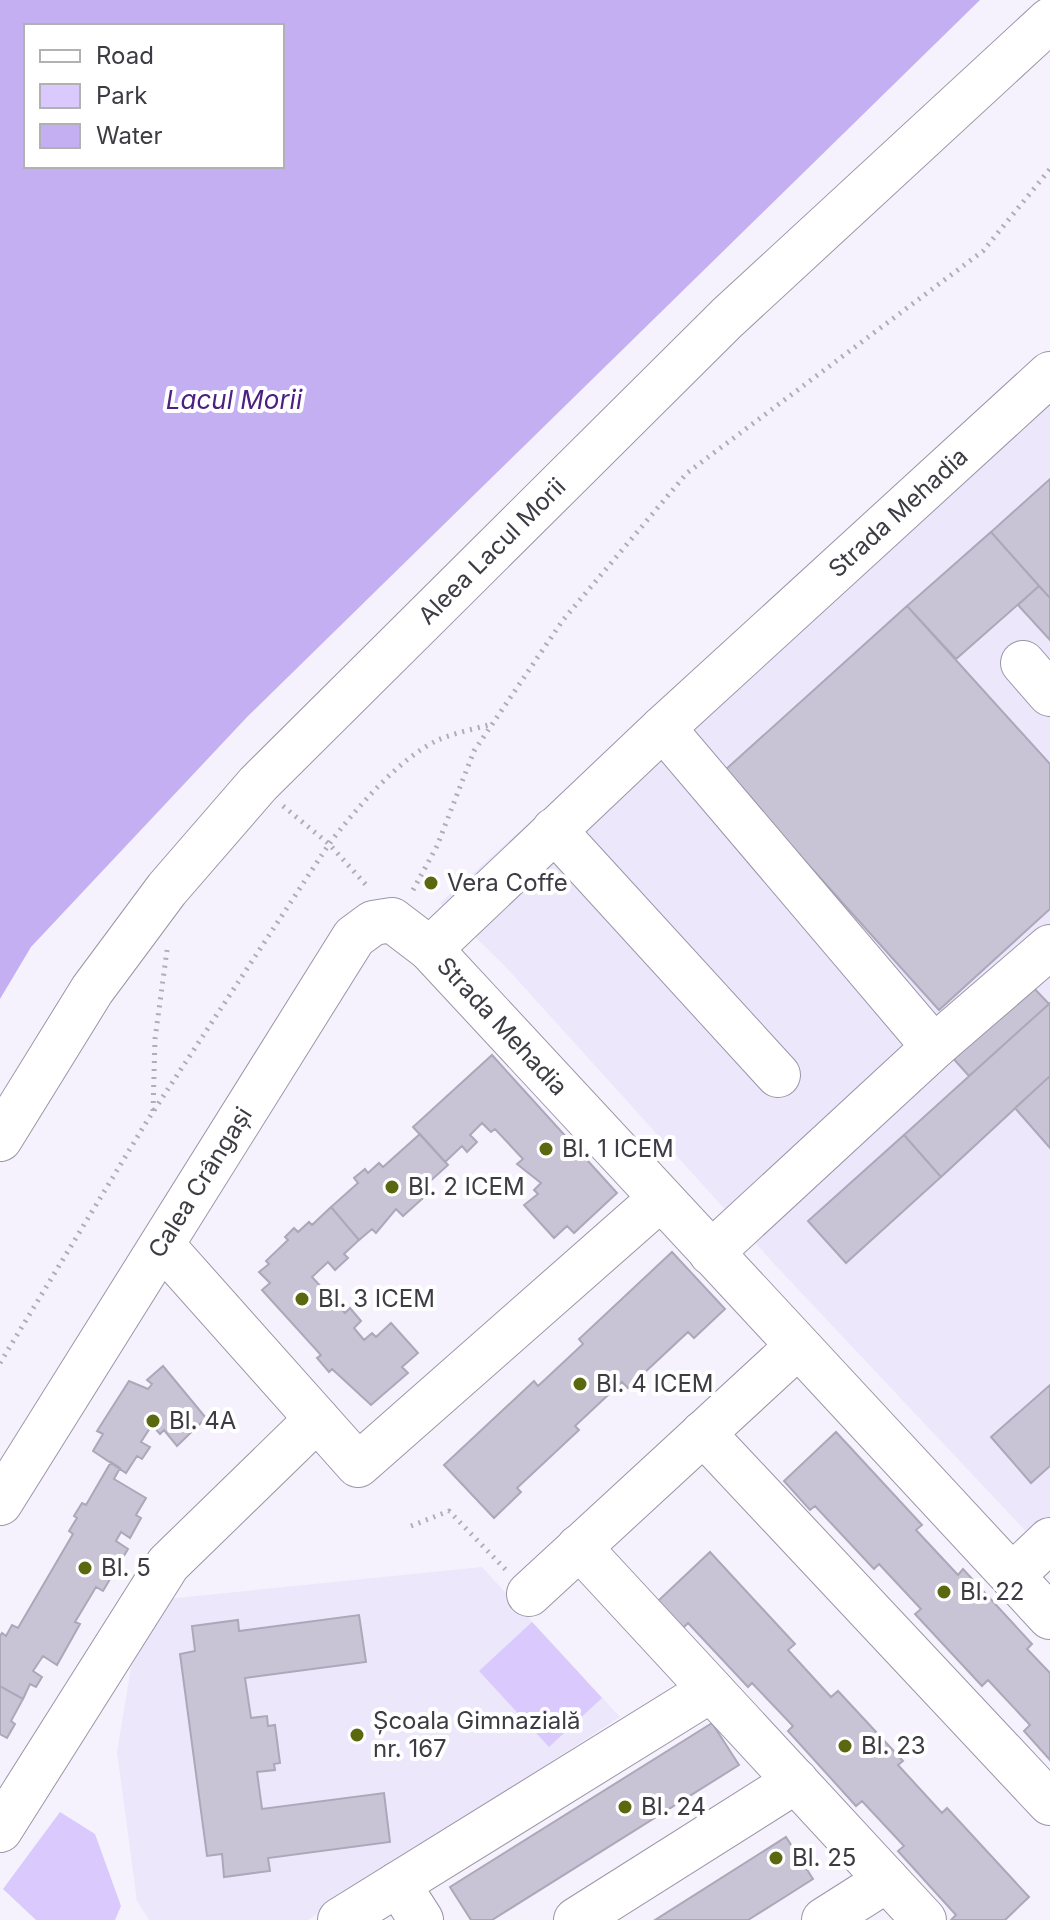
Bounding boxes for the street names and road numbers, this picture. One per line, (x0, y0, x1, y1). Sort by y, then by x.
street label: Strada Mehadia (822, 442, 973, 583)
street label: Aleea Lacul Morii (412, 472, 571, 630)
street label: Strada Mehadia (431, 951, 574, 1101)
street label: Calea Crângași (142, 1102, 258, 1263)

